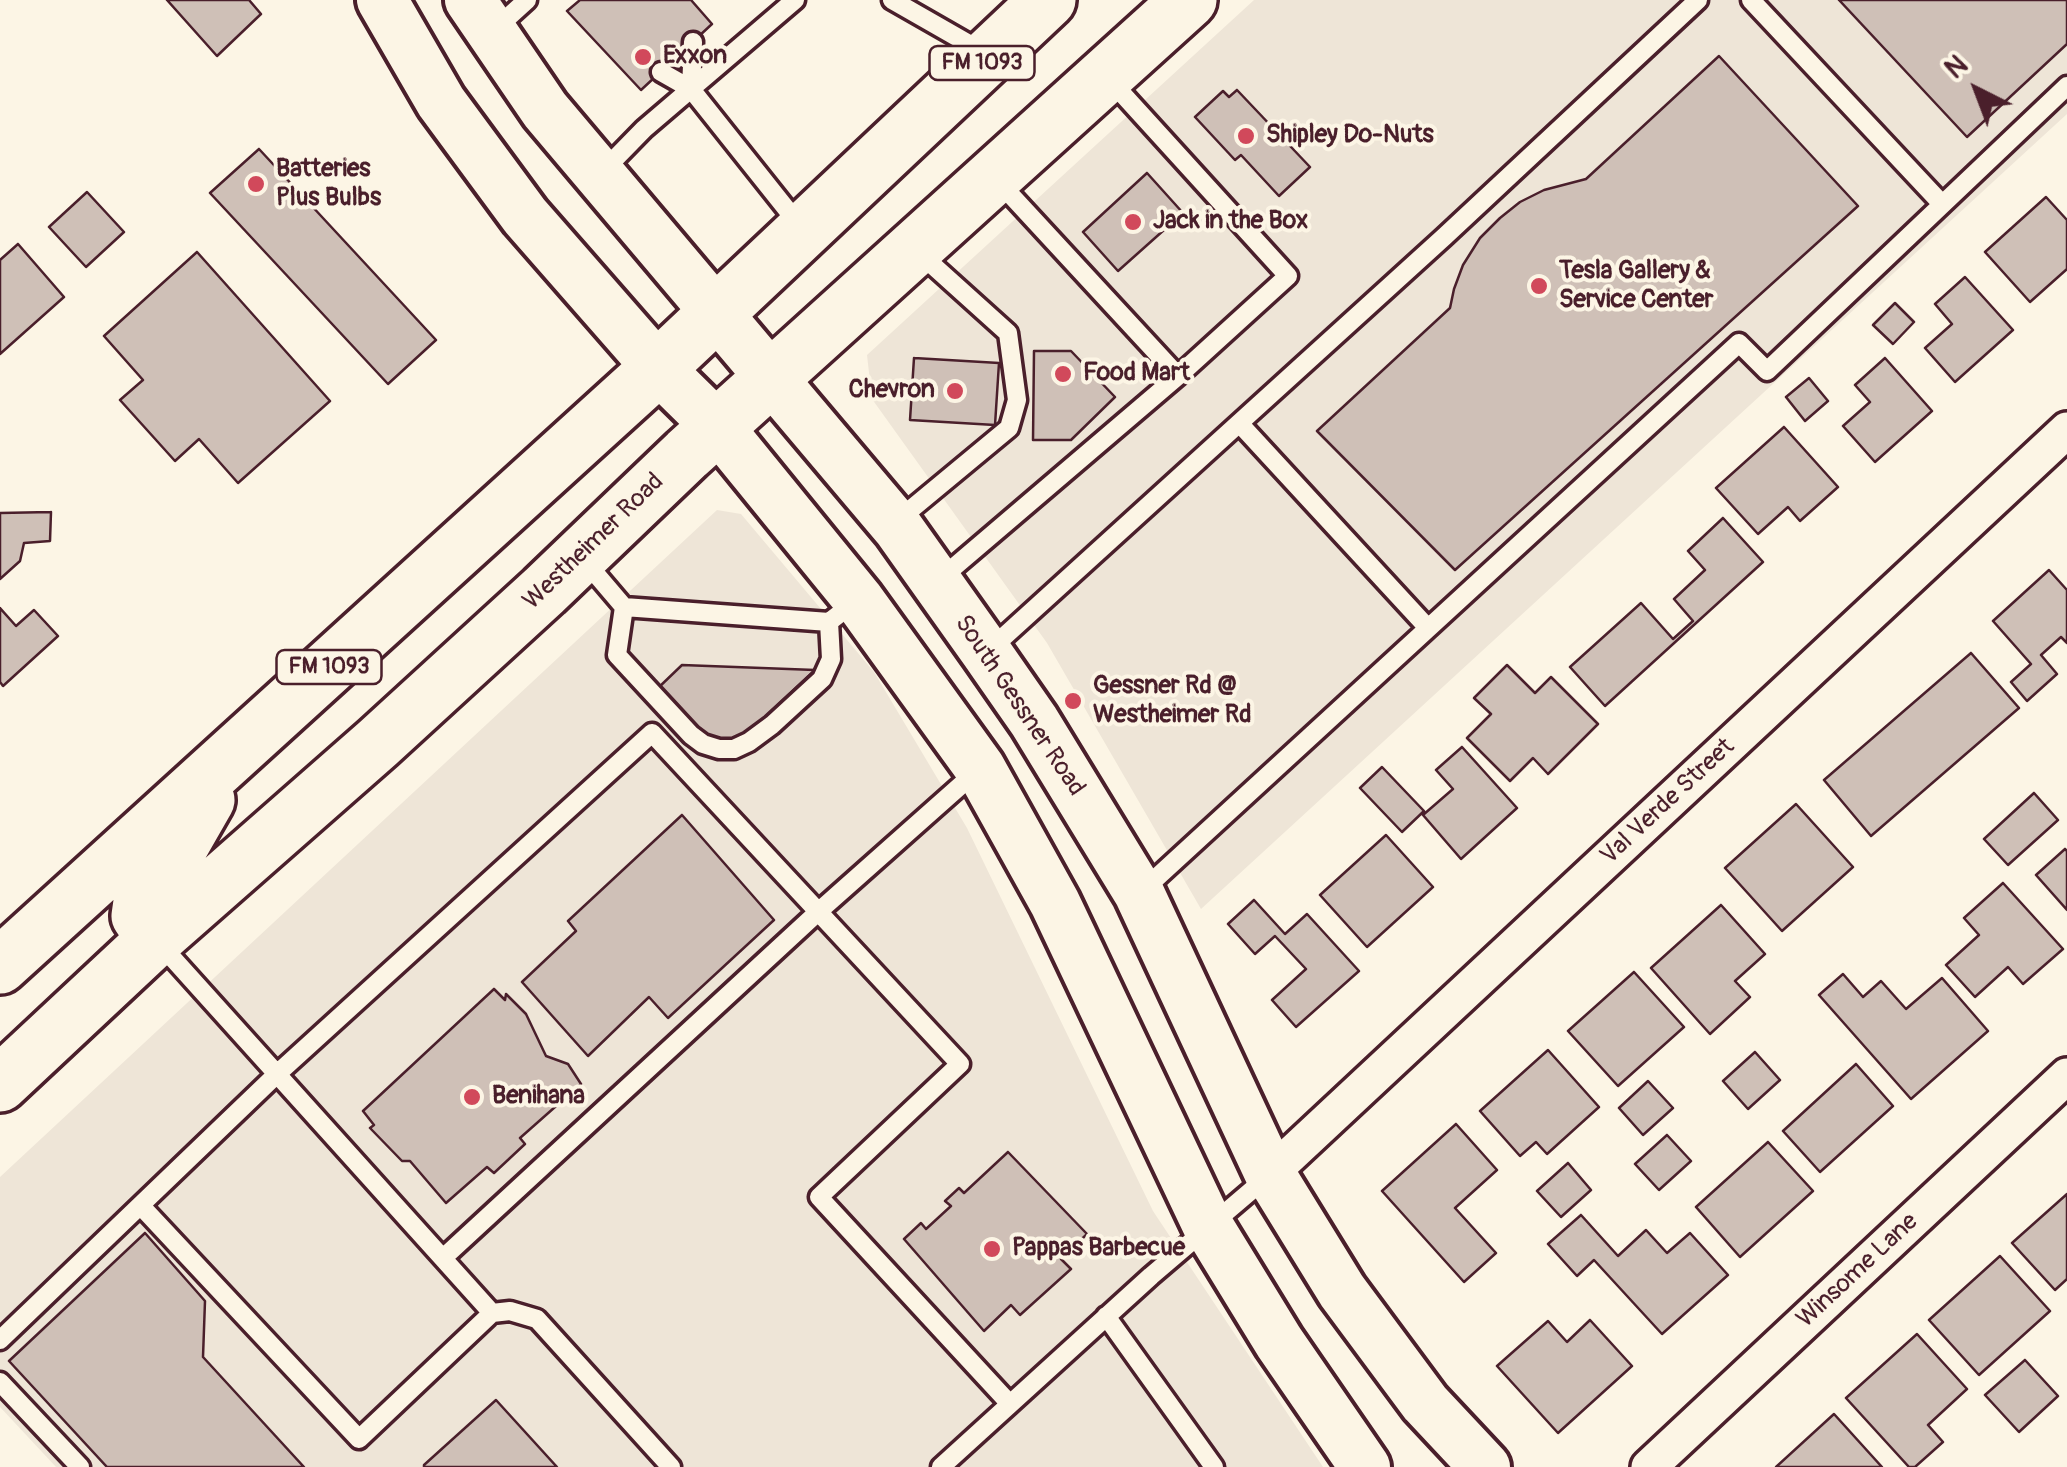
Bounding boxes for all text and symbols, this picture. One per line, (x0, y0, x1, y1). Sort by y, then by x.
north arrow (1927, 40, 2027, 140)
place label: Exxon (663, 42, 727, 72)
marker: Exxon (632, 46, 654, 68)
road number: FM 1093 (930, 46, 1034, 80)
text: N (1938, 48, 1975, 87)
place label: Shipley Do-Nuts (1266, 121, 1434, 151)
marker: Shipley Do-Nuts (1235, 125, 1257, 147)
place label: Batteries Plus Bulbs (276, 155, 381, 214)
marker: Batteries Plus Bulbs (245, 173, 267, 195)
place label: Jack in the Box (1153, 207, 1308, 237)
marker: Jack in the Box (1122, 211, 1144, 233)
place label: Tesla Gallery & Service Center (1559, 257, 1713, 316)
marker: Tesla Gallery & Service Center (1528, 275, 1550, 297)
place label: Food Mart (1083, 359, 1190, 389)
marker: Food Mart (1052, 363, 1074, 385)
place label: Chevron (849, 376, 935, 406)
marker: Chevron (944, 380, 966, 402)
street label: Westheimer Road (518, 467, 670, 617)
street label: South Gessner Road (947, 610, 1091, 802)
road number: FM 1093 (276, 650, 382, 684)
place label: Gessner Rd @ Westheimer Rd (1093, 672, 1251, 731)
marker: Gessner Rd @ Westheimer Rd (1062, 690, 1084, 712)
street label: Val Verde Street (1595, 732, 1741, 872)
place label: Benihana (492, 1082, 585, 1112)
marker: Benihana (461, 1086, 483, 1108)
street label: Winsome Lane (1791, 1207, 1925, 1335)
place label: Pappas Barbecue (1012, 1234, 1185, 1264)
marker: Pappas Barbecue (981, 1238, 1003, 1260)

